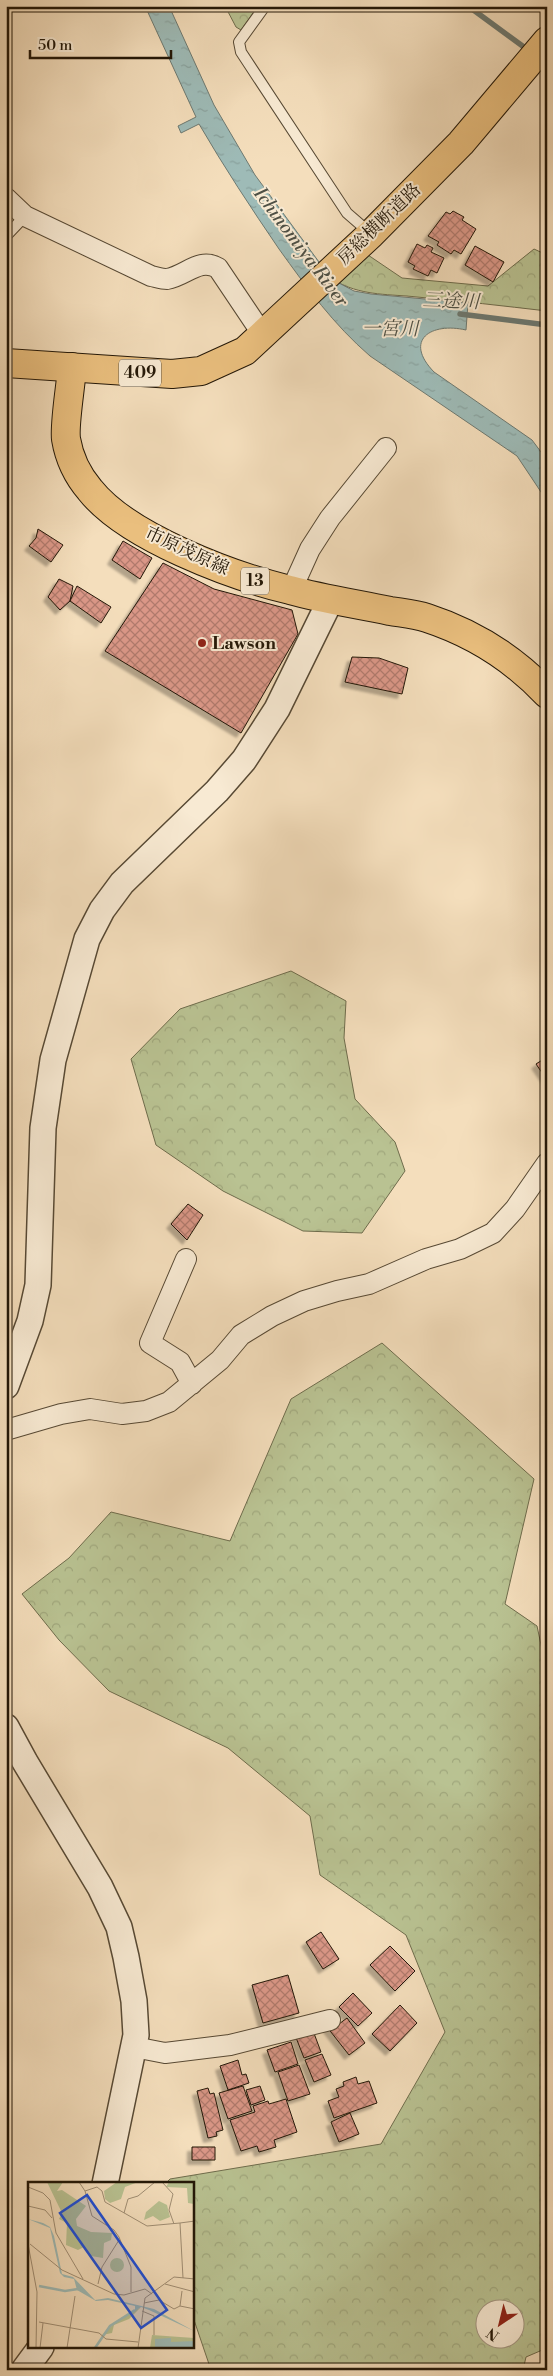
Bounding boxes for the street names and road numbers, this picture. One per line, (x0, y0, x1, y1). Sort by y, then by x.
street label: 房総横断道路 (332, 178, 426, 270)
road number: 409 (119, 359, 161, 386)
street label: 市原茂原線 (141, 522, 233, 580)
road number: 13 (241, 568, 269, 594)

